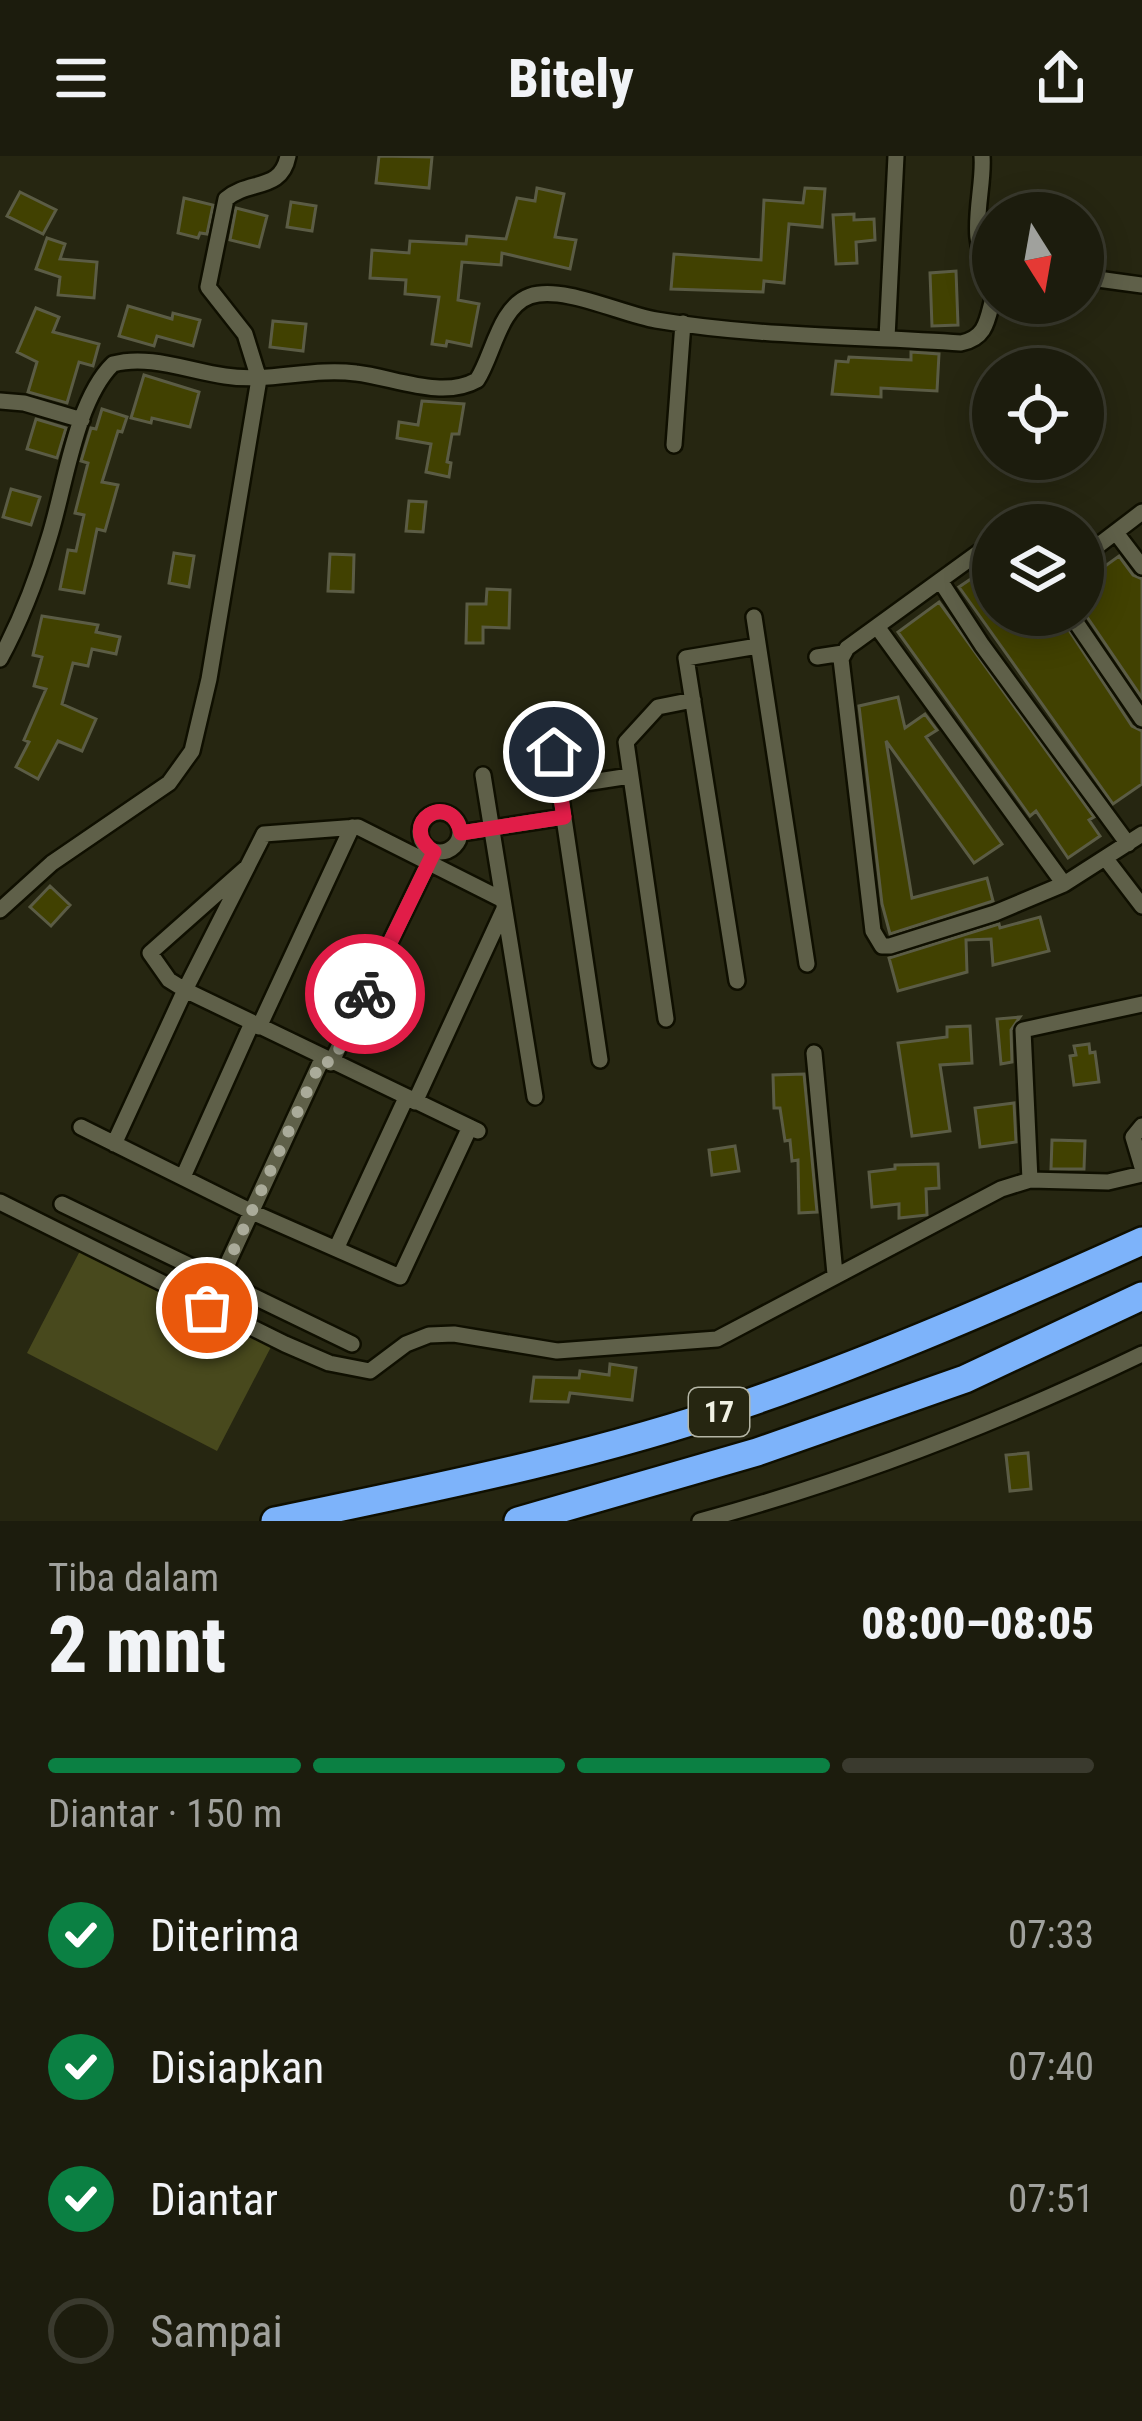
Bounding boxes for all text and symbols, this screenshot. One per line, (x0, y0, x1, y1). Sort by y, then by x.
icon: menu (48, 45, 114, 111)
icon: share (1028, 45, 1094, 111)
text: Bitely (508, 47, 634, 110)
north arrow (972, 192, 1104, 324)
map controls (972, 192, 1104, 636)
button: locate (972, 348, 1104, 480)
button: layers (972, 504, 1104, 636)
pin (503, 701, 605, 803)
icon: home (521, 719, 587, 785)
courier (305, 934, 425, 1054)
icon: bike (332, 961, 398, 1027)
pin (156, 1257, 258, 1359)
icon: bag (174, 1275, 240, 1341)
road number: 17 (689, 1388, 749, 1436)
text: Tiba dalam (48, 1555, 219, 1601)
text: 08:00–08:05 (861, 1597, 1094, 1650)
text: 2 mnt (48, 1600, 226, 1691)
text: Diantar · 150 m (48, 1791, 282, 1837)
icon: check (48, 1902, 114, 1968)
text: Diterima (150, 1909, 300, 1962)
text: 07:33 (1008, 1912, 1094, 1958)
icon: check (48, 2034, 114, 2100)
text: Disiapkan (150, 2041, 324, 2094)
text: 07:40 (1008, 2044, 1094, 2090)
icon: check (48, 2166, 114, 2232)
text: Diantar (150, 2173, 278, 2226)
text: 07:51 (1008, 2176, 1094, 2222)
text: Sampai (150, 2305, 283, 2358)

